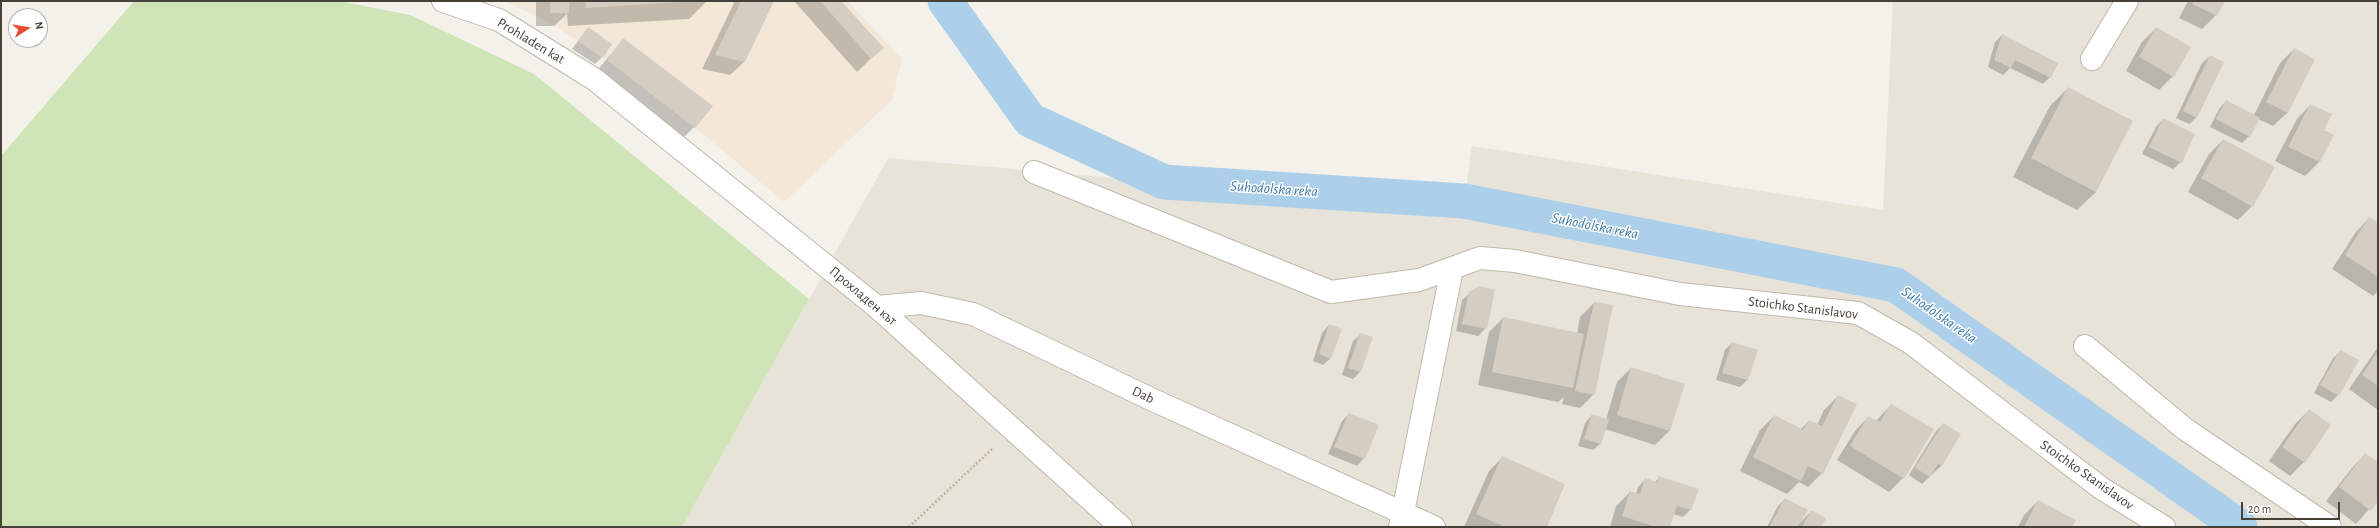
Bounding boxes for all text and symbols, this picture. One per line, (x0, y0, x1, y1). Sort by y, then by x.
north arrow (8, 8, 48, 48)
street label: Prohladen kat (494, 14, 568, 68)
text: N (33, 21, 45, 30)
water label: Suhodolska reka (1230, 177, 1318, 201)
water label: Suhodolska reka (1550, 209, 1640, 243)
street label: Прохладен кът (826, 263, 900, 329)
water label: Suhodolska reka (1898, 282, 1980, 348)
street label: Stoichko Stanislavov (1747, 293, 1859, 323)
street label: Dab (1129, 383, 1157, 407)
street label: Stoichko Stanislavov (2037, 436, 2137, 514)
scale bar (2243, 494, 2342, 520)
text: 20 m (2248, 503, 2271, 515)

